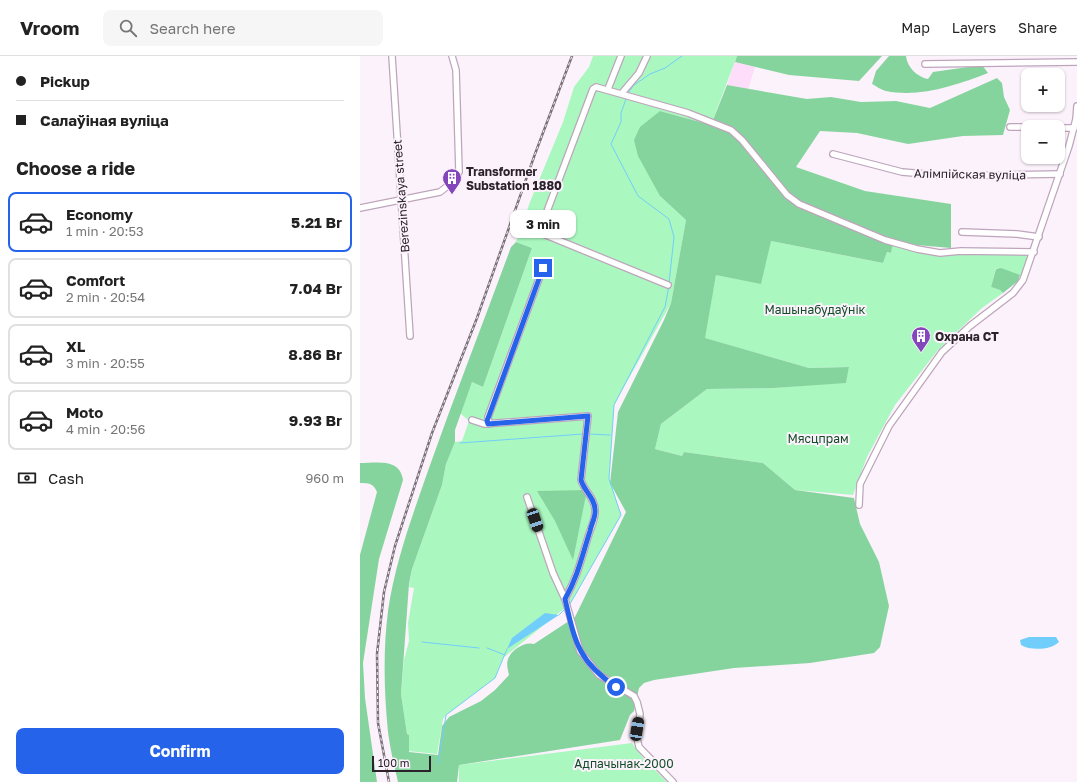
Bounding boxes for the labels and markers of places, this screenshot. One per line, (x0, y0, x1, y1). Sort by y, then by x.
place label: Transformer Substation 1880 (466, 164, 562, 193)
building icon: Transformer Substation 1880 (441, 167, 463, 195)
building icon: Охрана СТ (910, 325, 932, 353)
place label: Охрана СТ (935, 329, 999, 344)

